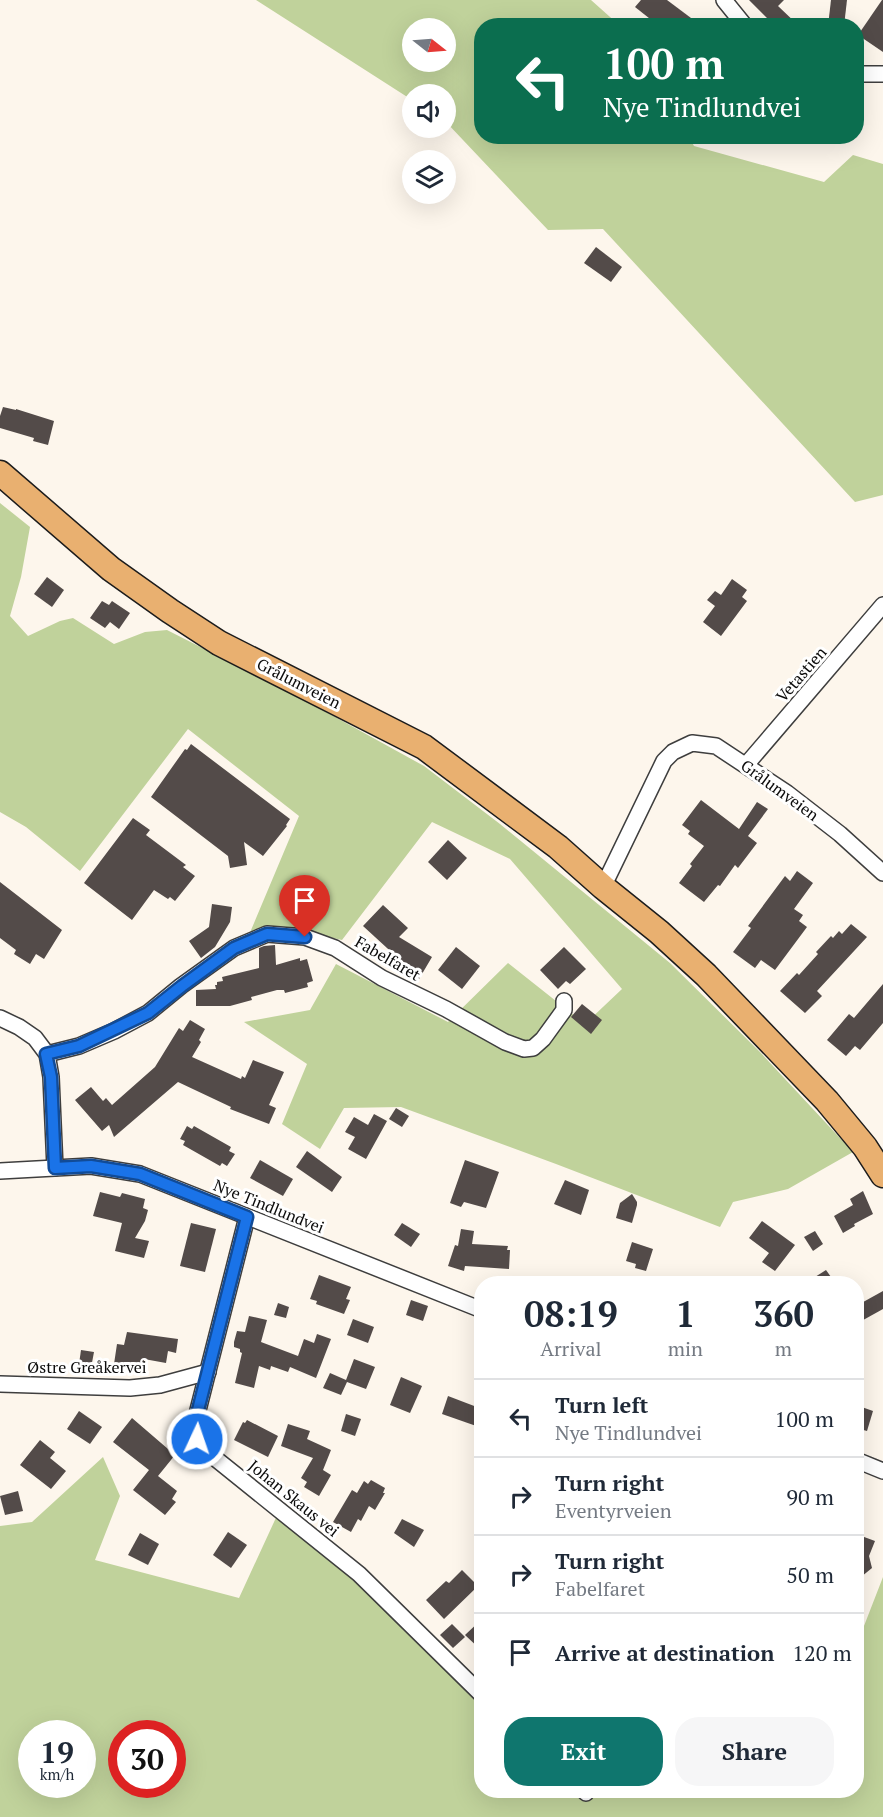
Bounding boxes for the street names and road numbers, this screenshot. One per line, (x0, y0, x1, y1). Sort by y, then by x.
street label: Vetastien (771, 641, 832, 706)
street label: Grålumveien (253, 652, 345, 714)
street label: Grålumveien (737, 754, 824, 826)
street label: Fabelfaret (351, 930, 425, 986)
street label: Nye Tindlundvei (210, 1174, 328, 1238)
street label: Østre Greåkervei (27, 1356, 147, 1378)
street label: Johan Skaus vei (244, 1455, 344, 1542)

